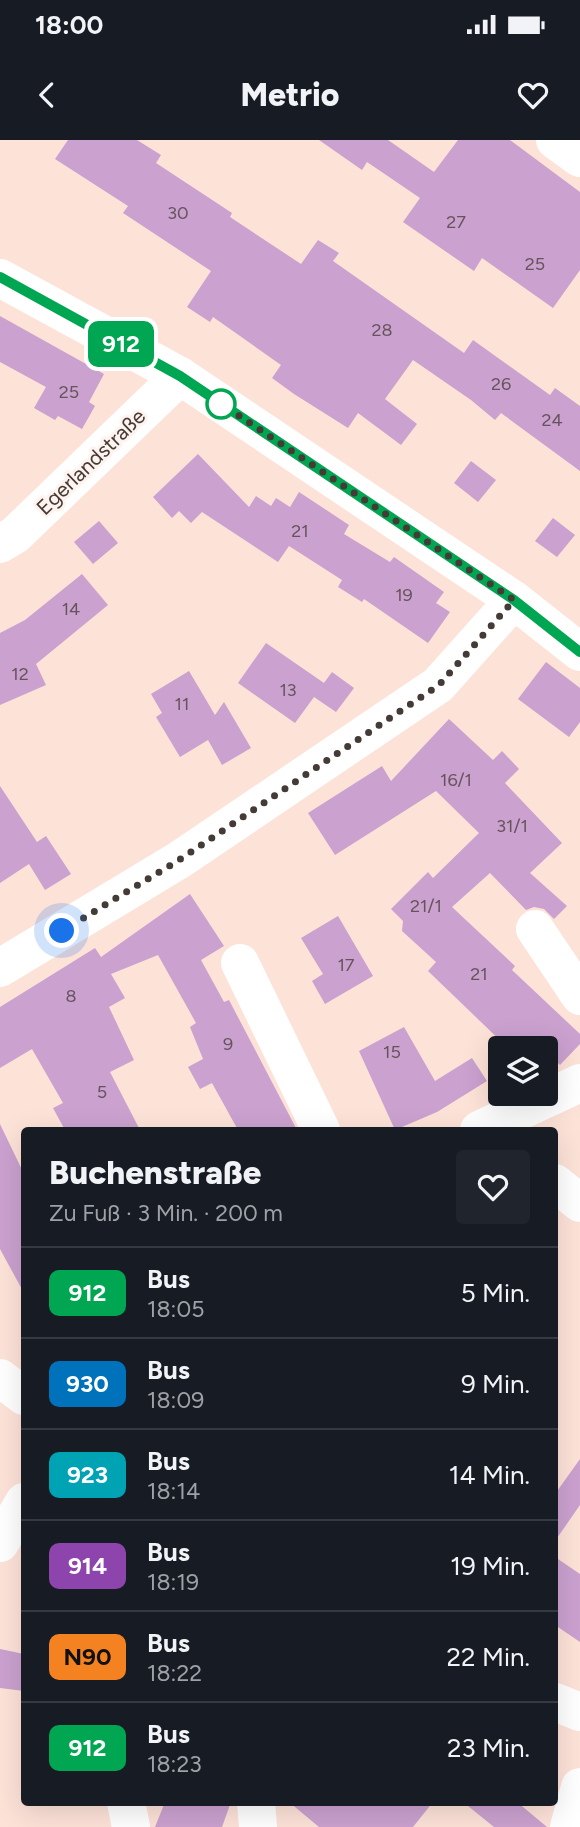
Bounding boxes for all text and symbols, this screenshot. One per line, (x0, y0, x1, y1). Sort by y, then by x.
text: 18:00 (35, 9, 103, 41)
icon: back (28, 76, 66, 114)
text: Metrio (241, 76, 339, 114)
icon: heart (514, 76, 552, 114)
house number: 30 (167, 202, 189, 224)
house number: 27 (446, 211, 466, 233)
house number: 25 (525, 253, 545, 275)
house number: 28 (371, 319, 393, 341)
line badge: 912 (81, 321, 161, 367)
text: 912 (102, 329, 140, 358)
house number: 26 (491, 373, 511, 395)
house number: 25 (59, 381, 79, 403)
unlabelled marker (206, 389, 236, 419)
street label: Egerlandstraße (31, 403, 150, 520)
house number: 24 (541, 409, 563, 431)
house number: 21 (291, 520, 309, 542)
house number: 19 (395, 584, 413, 606)
house number: 14 (62, 598, 80, 620)
house number: 12 (11, 663, 29, 685)
house number: 13 (279, 679, 297, 701)
house number: 11 (175, 693, 189, 715)
house number: 16/1 (440, 769, 472, 791)
house number: 31/1 (496, 815, 528, 837)
house number: 21/1 (410, 895, 442, 917)
your location (44, 913, 79, 948)
house number: 17 (337, 954, 355, 976)
house number: 21 (470, 963, 488, 985)
house number: 8 (65, 985, 77, 1007)
house number: 9 (223, 1033, 233, 1055)
map controls (488, 1036, 558, 1106)
button: layers (488, 1036, 558, 1106)
house number: 15 (383, 1041, 401, 1063)
house number: 5 (97, 1081, 107, 1103)
button: heart (456, 1150, 530, 1224)
text: Buchenstraße (49, 1153, 261, 1192)
text: Zu Fuß · 3 Min. · 200 m (49, 1199, 283, 1227)
text: Bus (147, 1263, 190, 1295)
text: 5 Min. (461, 1277, 530, 1309)
text: 912 (69, 1278, 106, 1307)
text: 18:05 (147, 1295, 204, 1323)
text: Bus (147, 1354, 190, 1386)
text: 9 Min. (461, 1368, 530, 1400)
text: 930 (66, 1369, 109, 1398)
text: 18:09 (147, 1386, 204, 1414)
text: Bus (147, 1445, 190, 1477)
text: 14 Min. (449, 1459, 530, 1491)
text: 923 (67, 1460, 108, 1489)
text: 18:14 (147, 1477, 200, 1505)
text: Bus (147, 1536, 190, 1568)
text: 19 Min. (450, 1550, 530, 1582)
text: 914 (68, 1551, 107, 1580)
text: 18:19 (147, 1568, 199, 1596)
text: Bus (147, 1627, 190, 1659)
text: 22 Min. (447, 1641, 530, 1673)
text: N90 (63, 1642, 112, 1671)
text: 18:22 (147, 1659, 202, 1687)
text: Bus (147, 1718, 190, 1750)
text: 23 Min. (447, 1732, 530, 1764)
text: 912 (69, 1733, 106, 1762)
text: 18:23 (147, 1750, 202, 1778)

